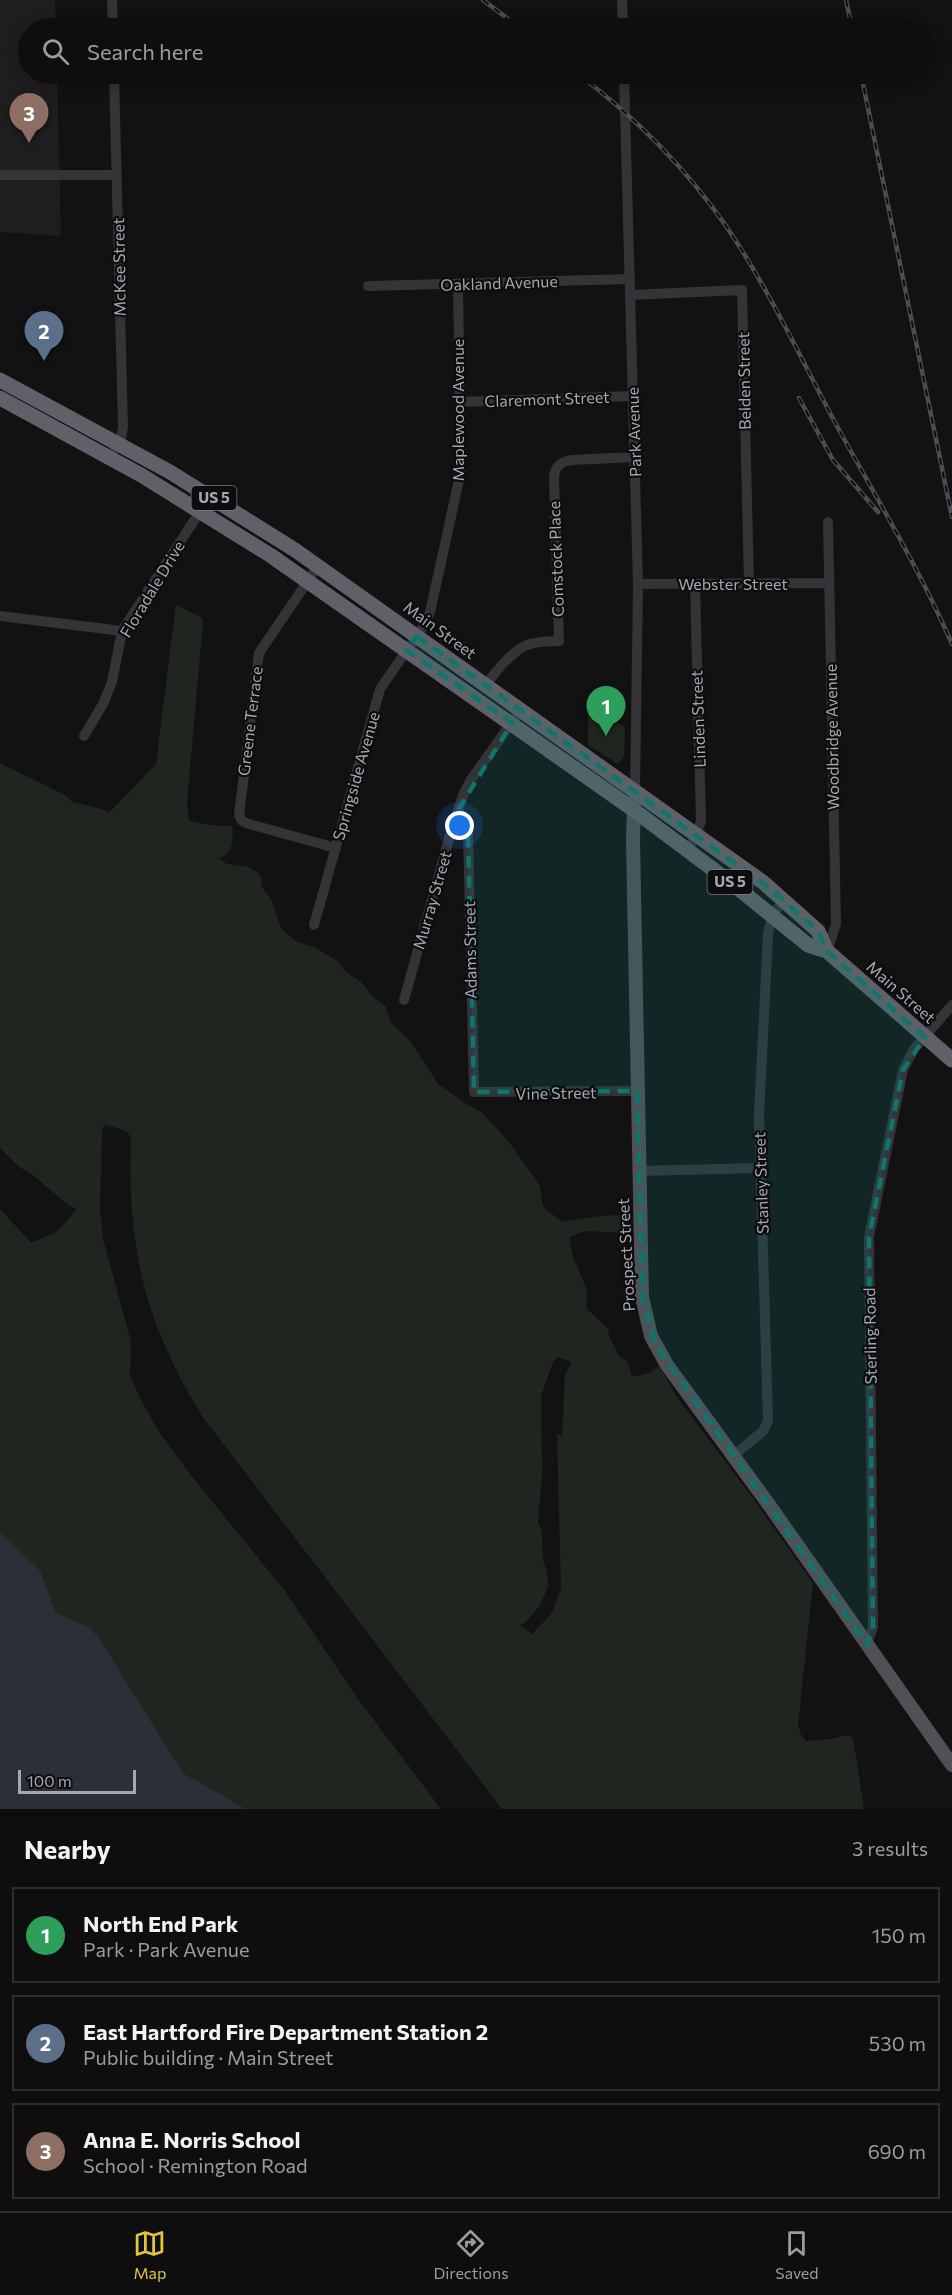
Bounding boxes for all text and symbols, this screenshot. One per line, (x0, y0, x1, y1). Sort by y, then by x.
search box (18, 18, 934, 84)
icon: search (39, 35, 72, 68)
text: Search here (87, 38, 203, 65)
pin: 3 (9, 94, 48, 143)
street label: McKee Street (108, 217, 129, 316)
street label: Oakland Avenue (440, 271, 558, 294)
pin: 2 (24, 312, 63, 361)
street label: Belden Street (733, 331, 754, 430)
street label: Maplewood Avenue (448, 339, 467, 481)
street label: Claremont Street (484, 387, 610, 410)
street label: Park Avenue (622, 387, 645, 477)
road number: US 5 (192, 486, 236, 510)
street label: Comstock Place (544, 501, 567, 617)
street label: Floradale Drive (115, 537, 188, 640)
street label: Webster Street (678, 574, 788, 593)
street label: Main Street (400, 597, 481, 663)
street label: Woodbridge Avenue (821, 664, 842, 810)
street label: Greene Terrace (233, 665, 266, 777)
street label: Linden Street (686, 669, 709, 768)
pin: 1 (586, 686, 626, 736)
street label: Springside Avenue (328, 709, 383, 842)
your location (445, 811, 474, 840)
street label: Murray Street (408, 848, 455, 951)
road number: US 5 (708, 870, 752, 894)
street label: Adams Street (459, 901, 480, 999)
street label: Main Street (863, 957, 940, 1027)
street label: Vine Street (515, 1082, 597, 1103)
street label: Stanley Street (749, 1131, 772, 1234)
street label: Prospect Street (613, 1197, 638, 1312)
street label: Sterling Road (859, 1287, 880, 1385)
scale bar (18, 1767, 136, 1794)
text: 100 m (27, 1771, 72, 1790)
text: Nearby (24, 1833, 111, 1864)
text: 3 results (852, 1836, 928, 1860)
text: North End Park (83, 1910, 238, 1937)
text: 1 (41, 1923, 50, 1947)
text: 150 m (872, 1923, 926, 1947)
text: Park · Park Avenue (83, 1937, 250, 1961)
text: East Hartford Fire Department Station 2 (83, 2018, 488, 2045)
text: 2 (40, 2031, 51, 2055)
text: 530 m (869, 2031, 926, 2055)
text: Public building · Main Street (83, 2045, 333, 2069)
text: Anna E. Norris School (83, 2126, 300, 2153)
text: 3 (40, 2139, 51, 2163)
text: 690 m (868, 2139, 926, 2163)
text: School · Remington Road (83, 2153, 308, 2177)
tab: Map (133, 2227, 166, 2282)
tab: Directions (433, 2227, 508, 2282)
tab: Saved (775, 2227, 819, 2282)

